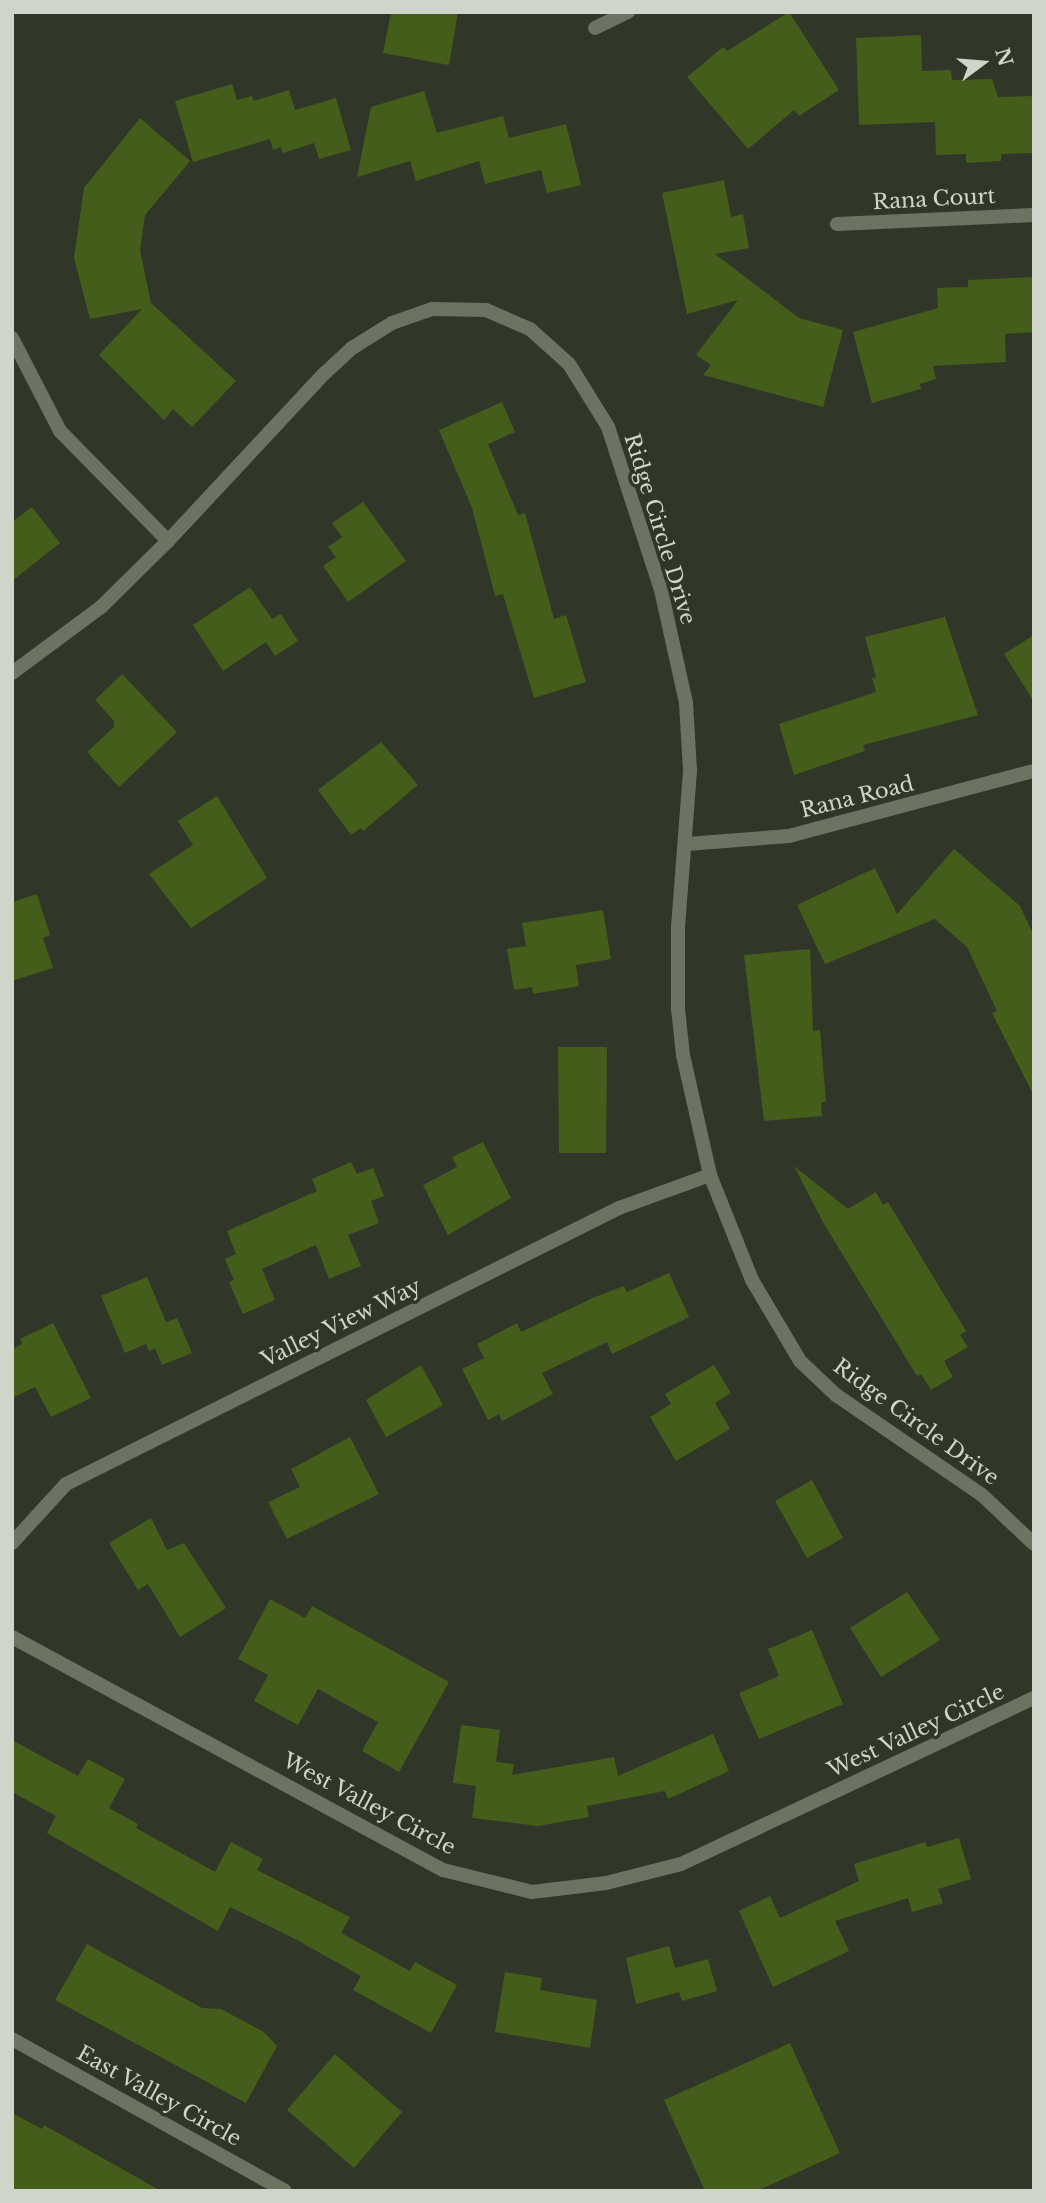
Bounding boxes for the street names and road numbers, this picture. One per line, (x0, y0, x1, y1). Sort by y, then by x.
street label: Rana Court (872, 183, 996, 215)
street label: Ridge Circle Drive (619, 430, 701, 628)
street label: Rana Road (798, 771, 916, 823)
street label: Valley View Way (256, 1273, 426, 1373)
street label: Ridge Circle Drive (828, 1354, 1004, 1490)
street label: West Valley Circle (823, 1679, 1009, 1783)
street label: West Valley Circle (278, 1747, 460, 1861)
street label: East Valley Circle (72, 2040, 246, 2152)

